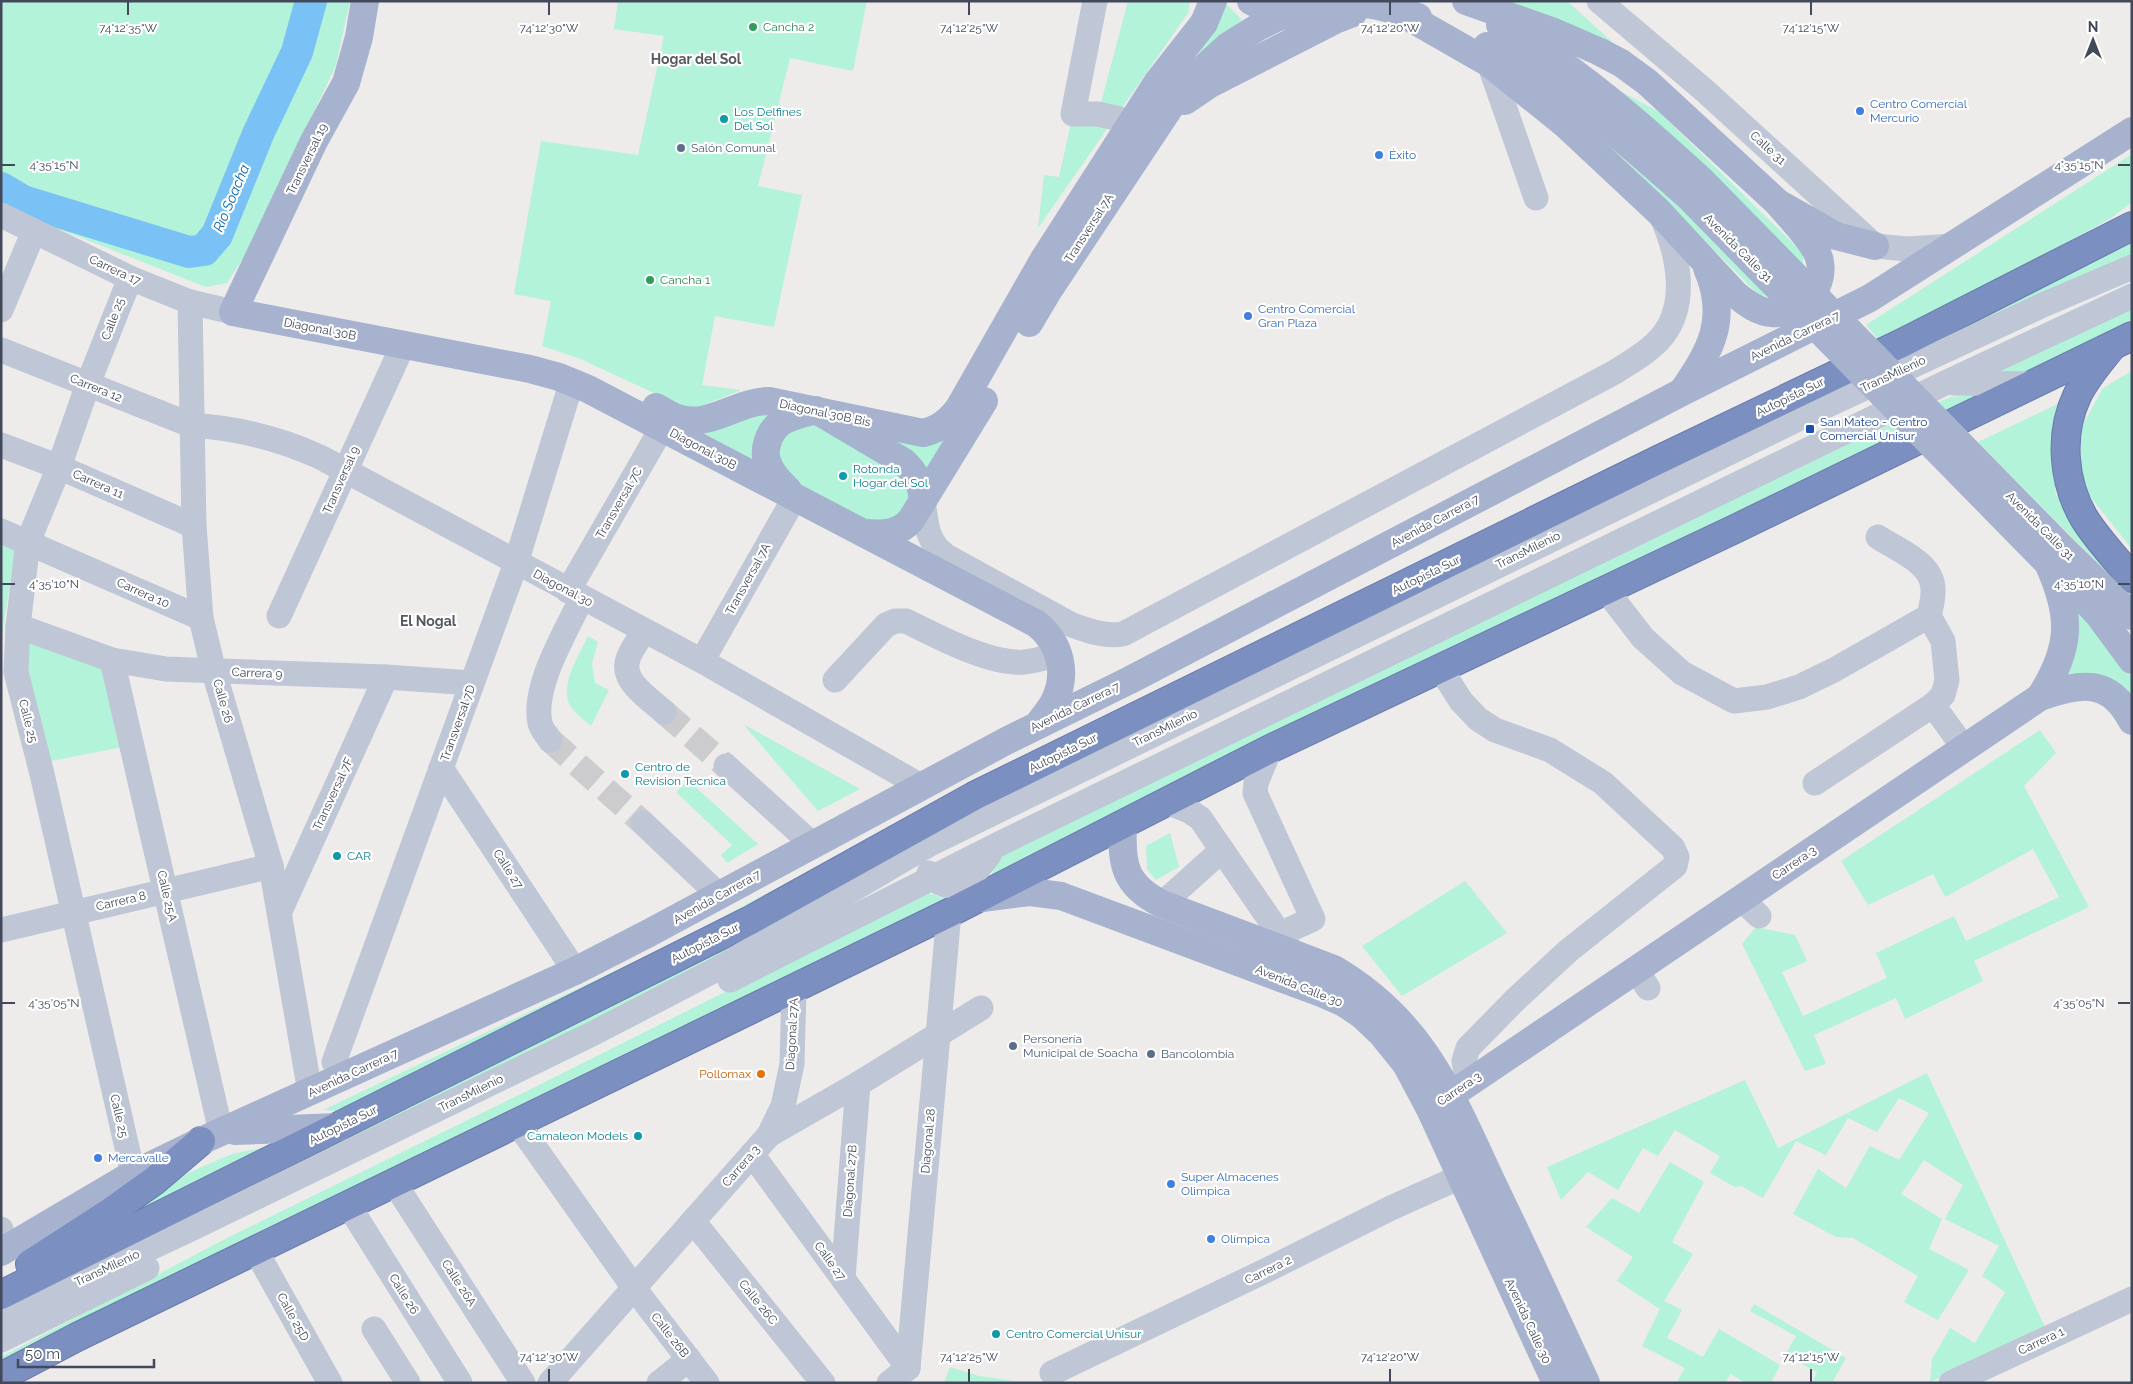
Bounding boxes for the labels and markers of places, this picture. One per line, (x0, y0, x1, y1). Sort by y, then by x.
place label: Cancha 2 (763, 20, 814, 34)
marker: Cancha 2 (747, 21, 759, 33)
place label: Centro Comercial Mercurio (1870, 97, 1968, 125)
place label: Los Delfines Del Sol (734, 105, 802, 133)
marker: Centro Comercial Mercurio (1854, 105, 1866, 117)
marker: Los Delfines Del Sol (718, 113, 730, 125)
place label: Salón Comunal (691, 141, 776, 155)
marker: Salón Comunal (675, 142, 687, 154)
place label: Éxito (1389, 148, 1416, 162)
marker: Éxito (1373, 149, 1385, 161)
place label: Cancha 1 (660, 273, 710, 287)
marker: Cancha 1 (644, 274, 656, 286)
place label: Centro Comercial Gran Plaza (1258, 302, 1356, 330)
marker: Centro Comercial Gran Plaza (1242, 310, 1254, 322)
place label: San Mateo - Centro Comercial Unisur (1820, 415, 1928, 443)
marker: San Mateo - Centro Comercial Unisur (1804, 423, 1816, 435)
place label: Rotonda Hogar del Sol (853, 462, 929, 490)
marker: Rotonda Hogar del Sol (837, 470, 849, 482)
place label: Centro de Revision Tecnica (635, 760, 726, 788)
marker: Centro de Revision Tecnica (619, 768, 631, 780)
place label: CAR (347, 849, 371, 863)
marker: CAR (331, 850, 343, 862)
place label: Personería Municipal de Soacha (1023, 1032, 1138, 1060)
marker: Personería Municipal de Soacha (1007, 1040, 1019, 1052)
place label: Bancolombia (1161, 1047, 1234, 1061)
marker: Bancolombia (1145, 1048, 1157, 1060)
place label: Pollomax (699, 1067, 751, 1081)
marker: Pollomax (755, 1068, 767, 1080)
place label: Camaleon Models (527, 1129, 628, 1143)
marker: Camaleon Models (632, 1130, 644, 1142)
place label: Mercavalle (108, 1151, 169, 1165)
marker: Mercavalle (92, 1152, 104, 1164)
place label: Super Almacenes Olimpica (1181, 1170, 1279, 1198)
marker: Super Almacenes Olimpica (1165, 1178, 1177, 1190)
place label: Olímpica (1221, 1232, 1270, 1246)
marker: Olímpica (1205, 1233, 1217, 1245)
place label: Centro Comercial Unisur (1006, 1327, 1142, 1341)
marker: Centro Comercial Unisur (990, 1328, 1002, 1340)

